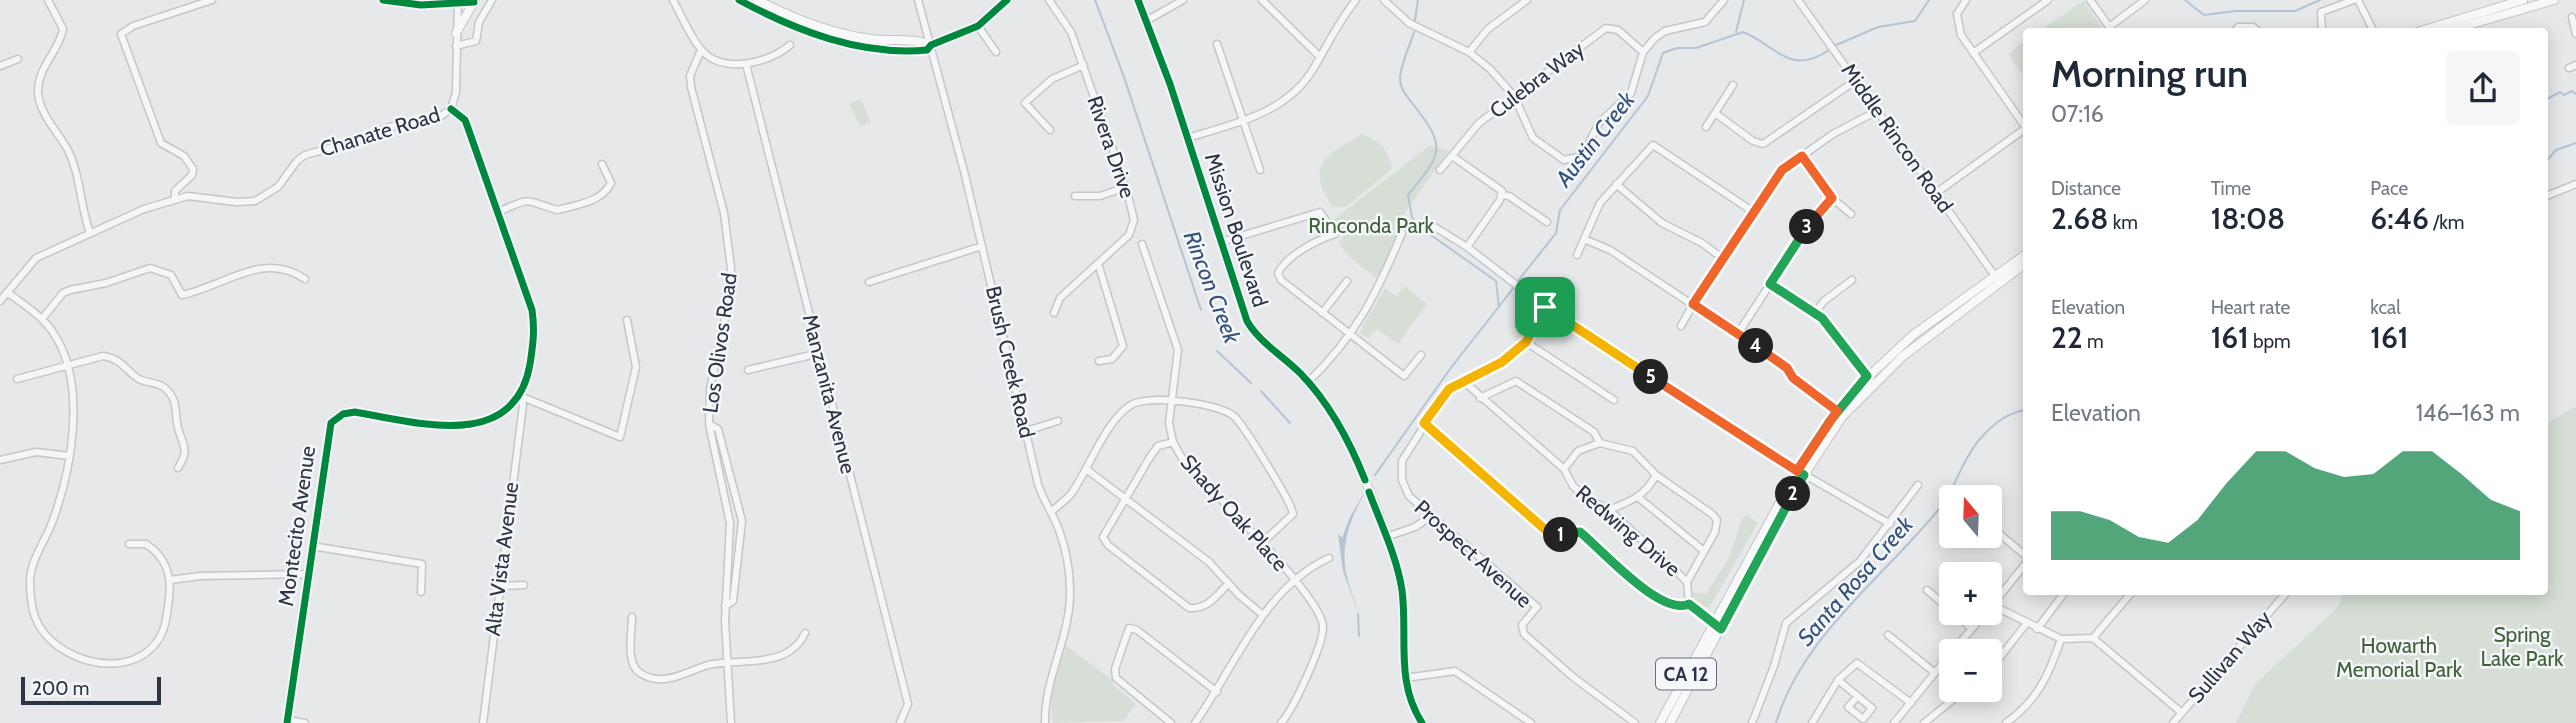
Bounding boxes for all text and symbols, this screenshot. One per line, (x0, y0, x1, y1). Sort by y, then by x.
street label: Culebra Way (1485, 36, 1589, 123)
text: Morning run (2051, 50, 2248, 97)
button: share (2446, 51, 2520, 125)
street label: Middle Rincon Road (1837, 58, 1958, 217)
water label: Austin Creek (1549, 85, 1641, 193)
street label: Rivera Drive (1082, 93, 1141, 201)
text: 07:16 (2051, 100, 2104, 128)
street label: Chanate Road (317, 101, 443, 162)
street label: Mission Boulevard (1200, 150, 1273, 310)
text: Distance (2051, 177, 2121, 200)
text: Time (2211, 177, 2251, 200)
text: Pace (2370, 177, 2408, 200)
text: 2.68 (2051, 200, 2108, 237)
text: 18:08 (2211, 200, 2285, 237)
text: 6:46 (2370, 200, 2429, 237)
pin: 3 (1790, 210, 1825, 244)
text: km (2108, 211, 2138, 234)
text: /km (2429, 211, 2464, 234)
park label: Rinconda Park (1308, 213, 1434, 238)
text: 3 (1801, 215, 1812, 238)
water label: Rincon Creek (1178, 227, 1247, 348)
street label: Los Olivos Road (697, 271, 742, 415)
pin (1515, 277, 1575, 337)
street label: Brush Creek Road (981, 283, 1040, 440)
icon: arrive (1526, 288, 1564, 326)
text: Elevation (2051, 296, 2125, 319)
text: Heart rate (2211, 296, 2290, 319)
text: kcal (2370, 296, 2401, 319)
street label: Manzanita Avenue (798, 312, 861, 476)
text: 22 (2051, 319, 2083, 356)
text: 161 (2211, 319, 2249, 356)
text: 161 (2370, 319, 2408, 356)
pin: 4 (1738, 328, 1774, 364)
text: m (2083, 330, 2104, 353)
text: bpm (2249, 330, 2291, 353)
text: 4 (1750, 334, 1761, 357)
pin: 5 (1634, 360, 1668, 394)
text: 5 (1645, 365, 1656, 388)
text: Elevation (2051, 399, 2141, 427)
text: 146–163 m (2416, 399, 2520, 427)
street label: Montecito Avenue (273, 444, 320, 608)
street label: Shady Oak Place (1176, 449, 1293, 576)
pin: 2 (1776, 476, 1811, 512)
street label: Alta Vista Avenue (480, 480, 523, 637)
street label: Redwing Drive (1571, 480, 1686, 582)
text: 2 (1787, 482, 1798, 505)
north arrow (1939, 485, 2002, 548)
map controls (1939, 485, 2002, 702)
street label: Prospect Avenue (1410, 495, 1537, 613)
water label: Santa Rosa Creek (1791, 510, 1919, 651)
pin: 1 (1544, 518, 1578, 552)
text: 1 (1557, 523, 1564, 546)
button: + (1939, 562, 2002, 625)
street label: Sullivan Way (2183, 605, 2277, 708)
park label: Spring Lake Park (2481, 622, 2564, 671)
park label: Howarth Memorial Park (2336, 633, 2463, 682)
button: − (1939, 639, 2002, 702)
road number: CA 12 (1656, 659, 1716, 690)
scale bar (21, 674, 161, 706)
text: 200 m (32, 677, 89, 700)

